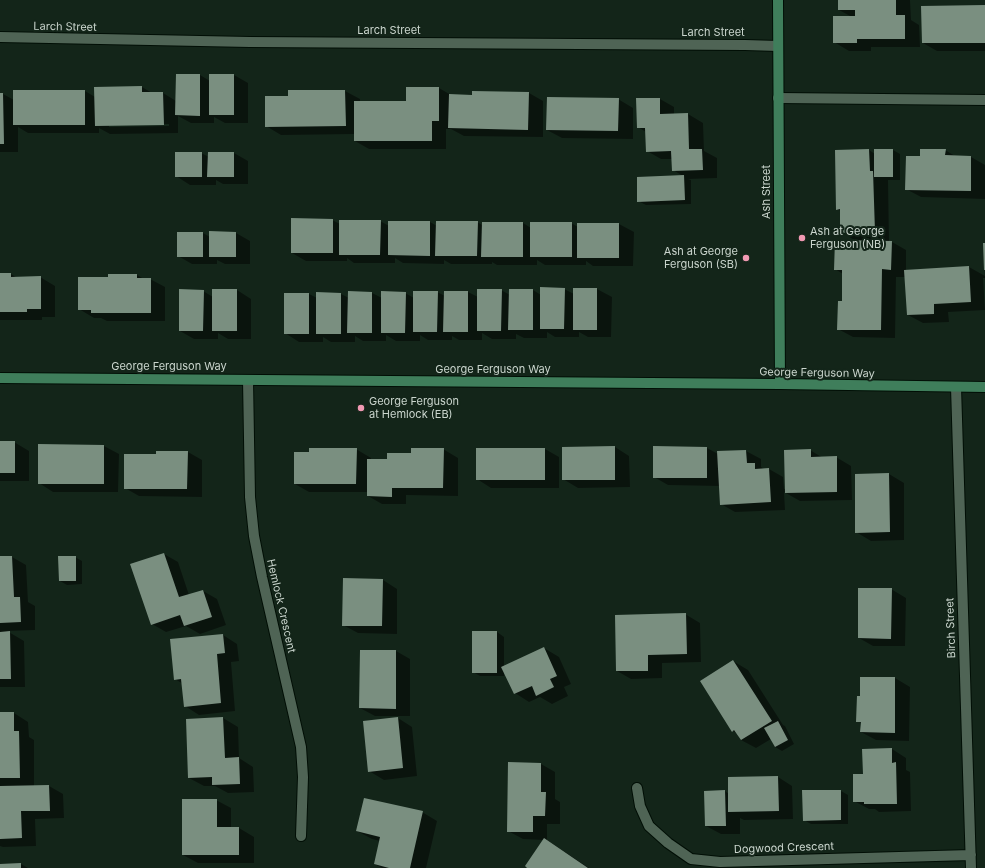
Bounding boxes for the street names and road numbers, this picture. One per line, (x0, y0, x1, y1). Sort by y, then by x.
street label: Larch Street (33, 20, 97, 34)
street label: Larch Street (357, 24, 421, 38)
street label: Larch Street (681, 26, 745, 40)
street label: Ash Street (760, 165, 774, 219)
street label: George Ferguson Way (111, 360, 227, 374)
street label: George Ferguson Way (435, 363, 551, 377)
street label: George Ferguson Way (759, 365, 875, 381)
street label: Hemlock Crescent (264, 558, 298, 654)
street label: Birch Street (943, 597, 959, 659)
street label: Dogwood Crescent (734, 840, 834, 856)

